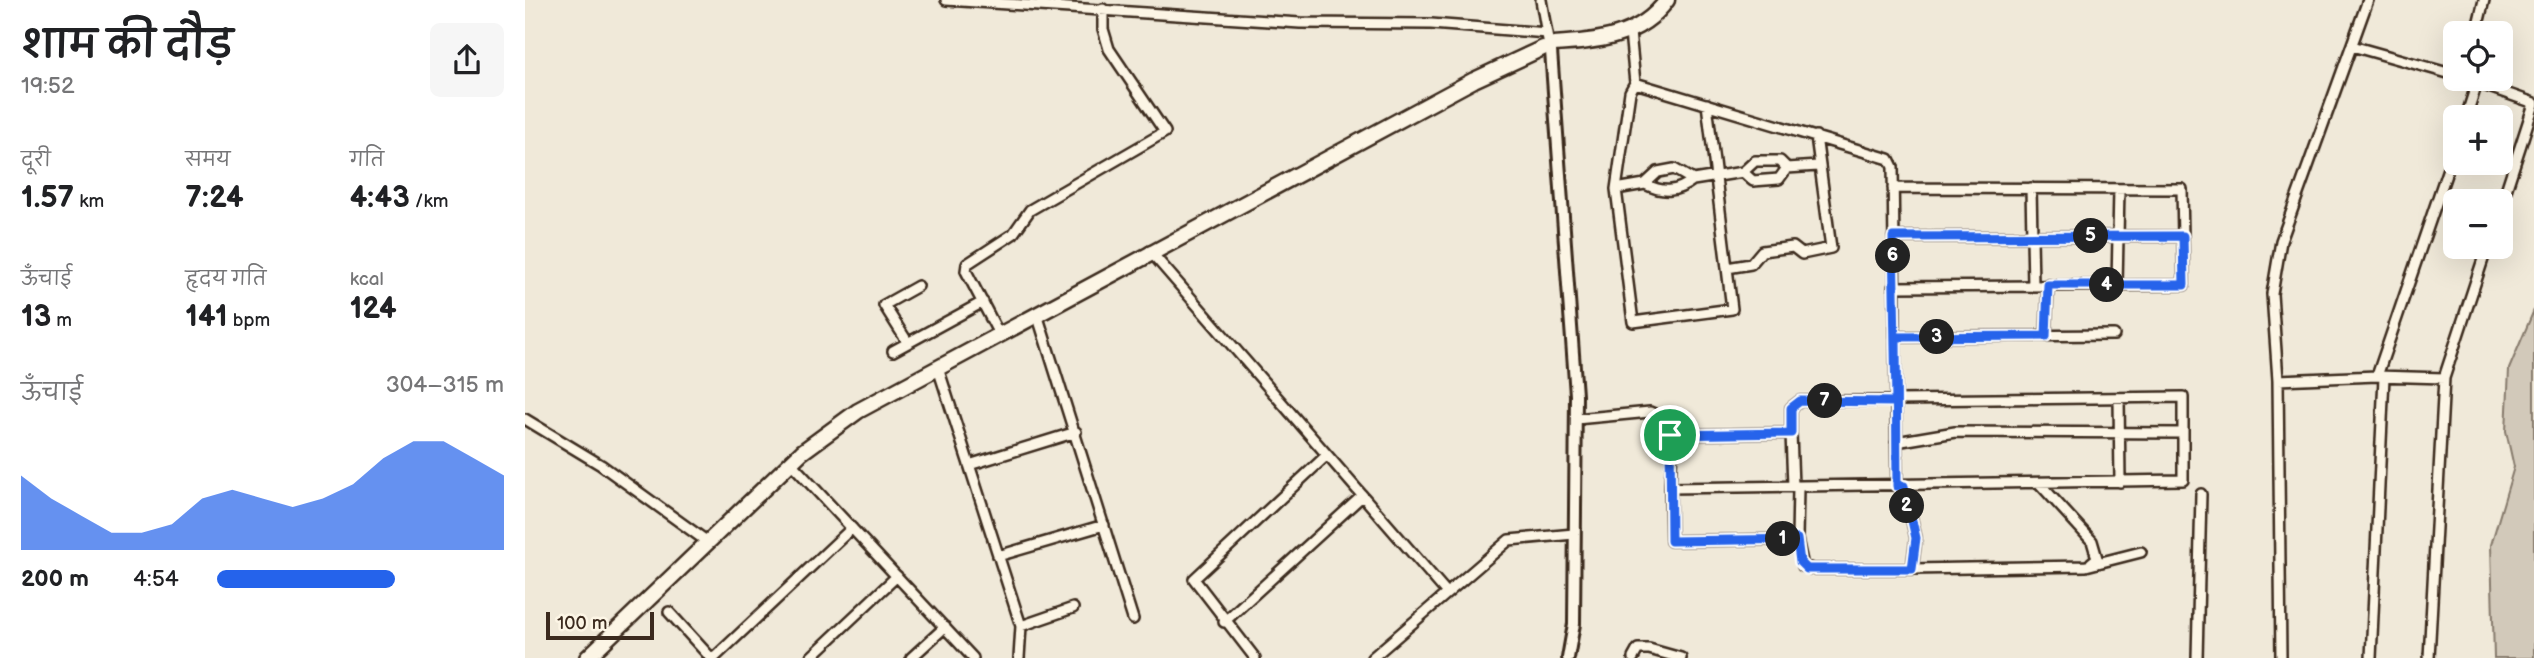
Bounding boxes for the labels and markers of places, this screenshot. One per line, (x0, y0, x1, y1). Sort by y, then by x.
pin: 5 (2073, 218, 2109, 254)
pin: 6 (1875, 238, 1911, 274)
pin: 4 (2089, 268, 2125, 302)
pin: 3 (1919, 320, 1955, 354)
pin: 7 (1807, 384, 1843, 418)
pin (1640, 405, 1700, 465)
pin: 2 (1889, 489, 1925, 524)
pin: 1 (1765, 522, 1801, 556)

